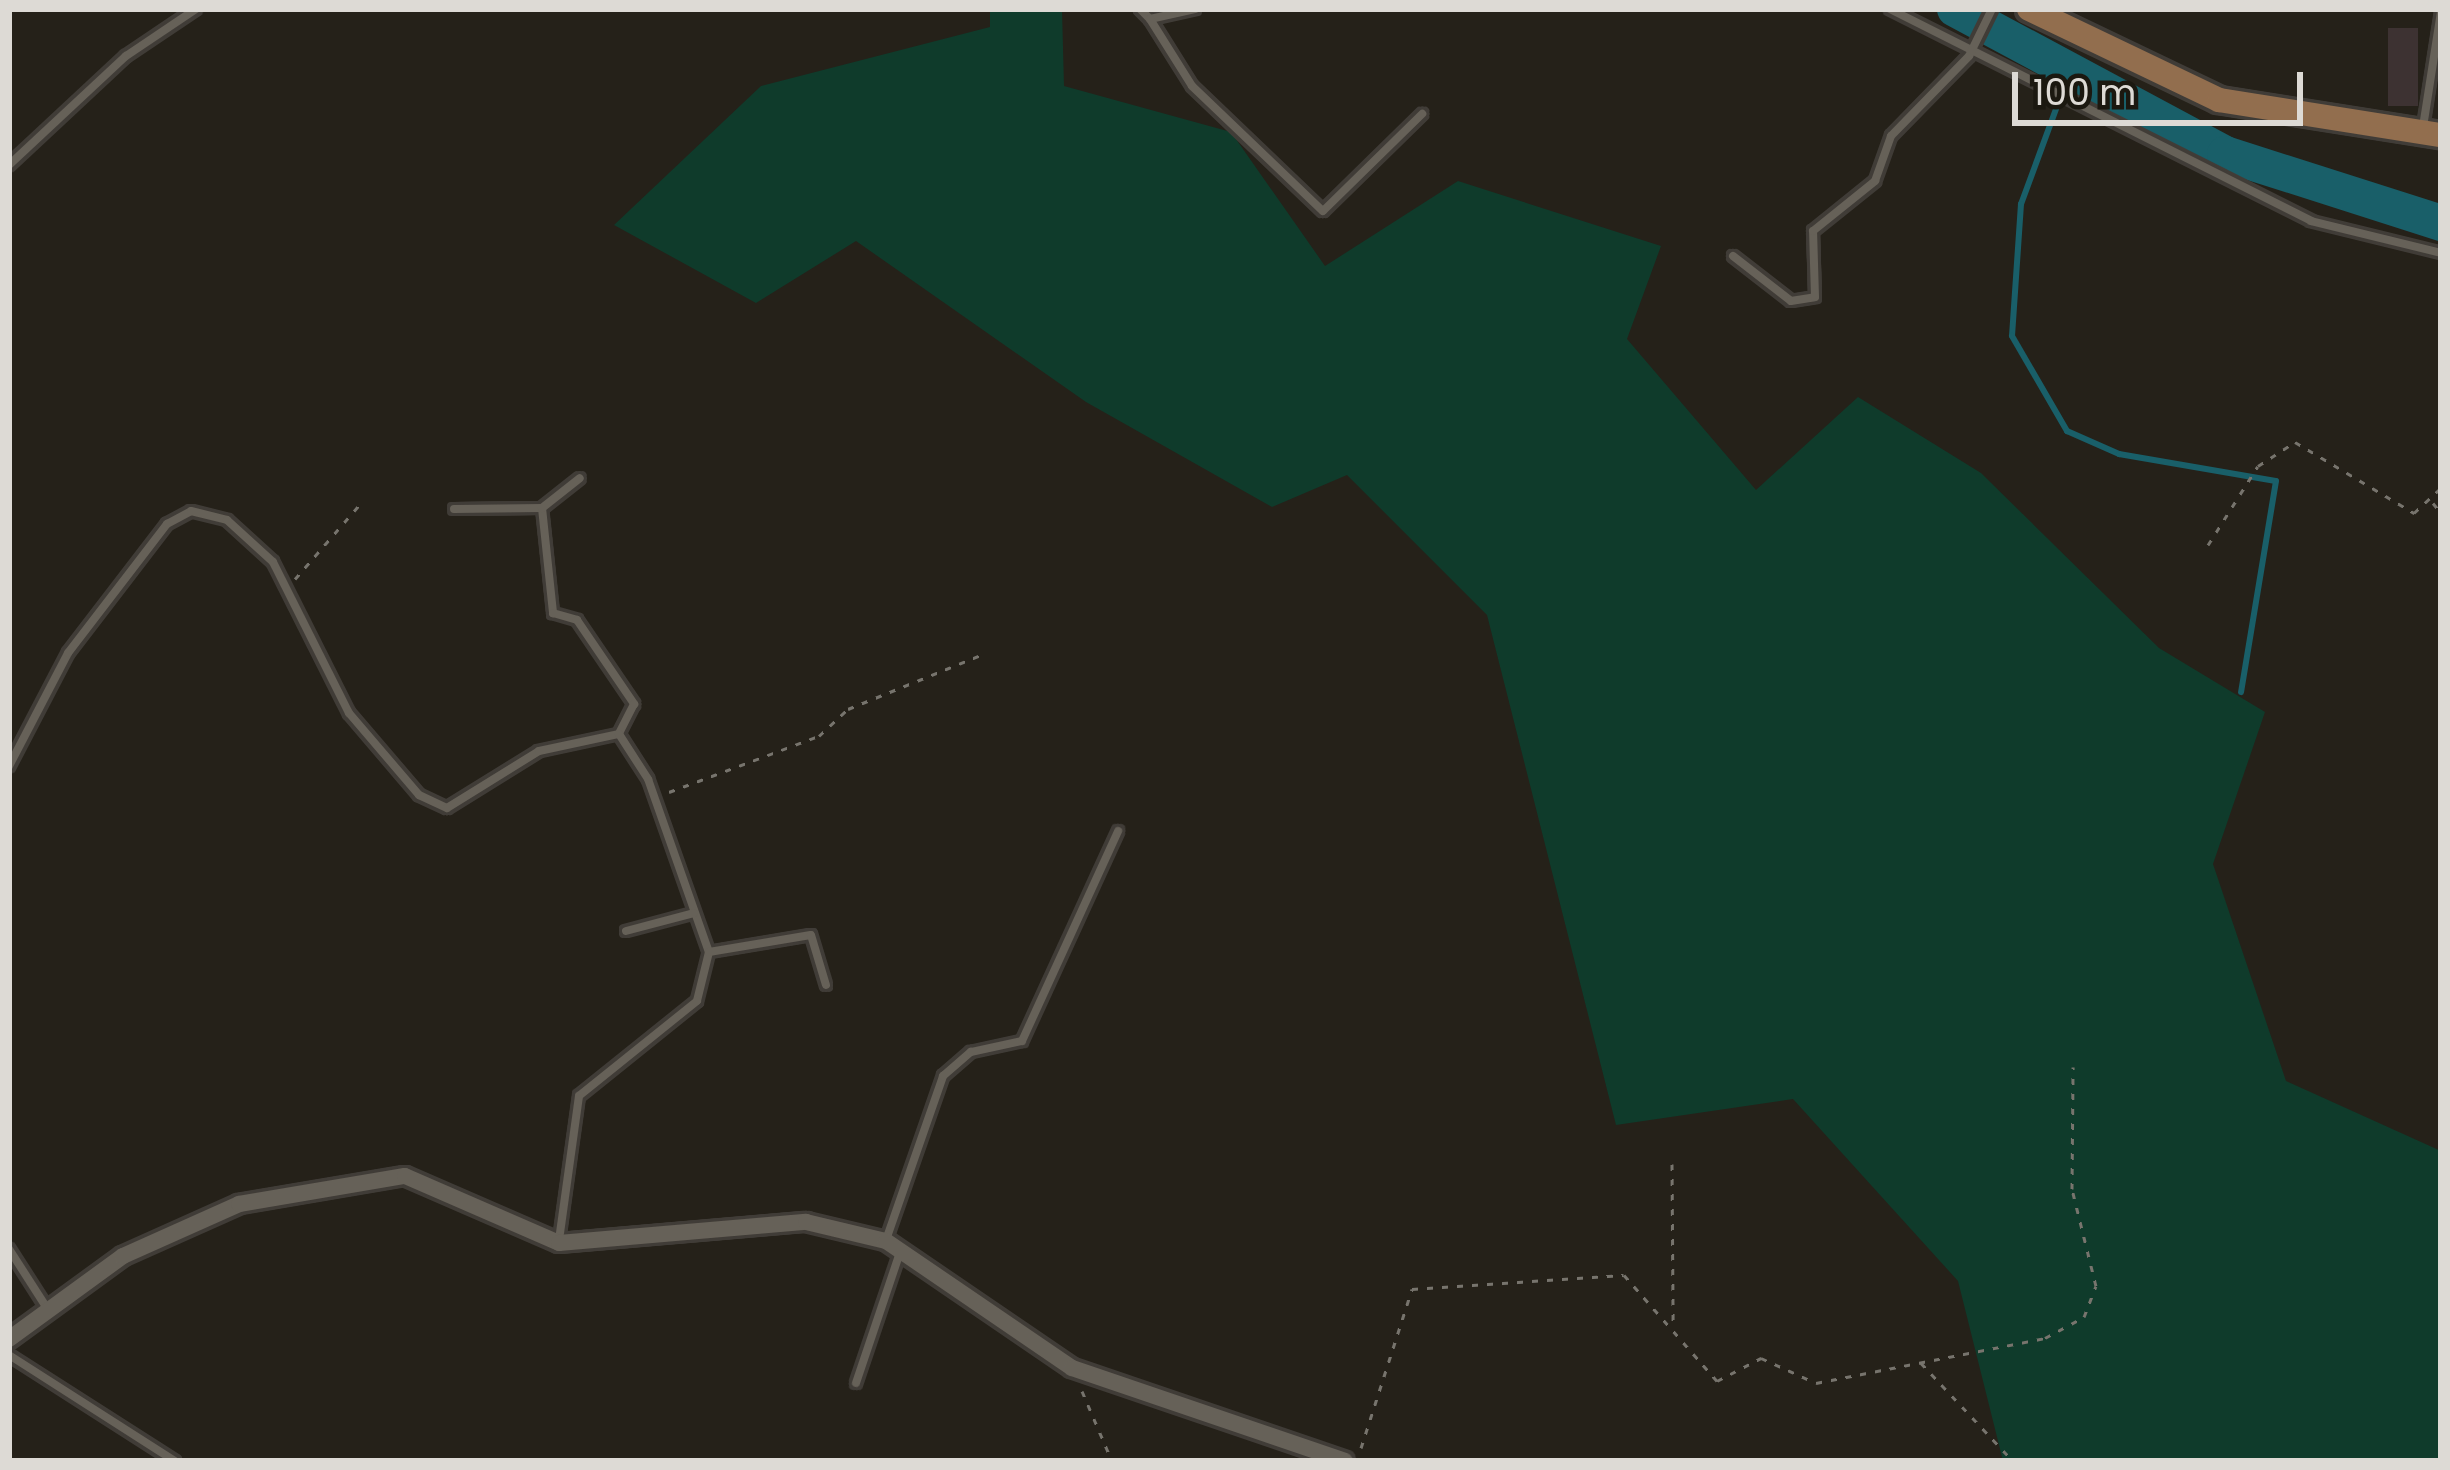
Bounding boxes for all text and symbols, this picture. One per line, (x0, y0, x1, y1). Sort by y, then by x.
scale bar (2018, 48, 2309, 122)
text: 100 m (2033, 67, 2136, 118)

